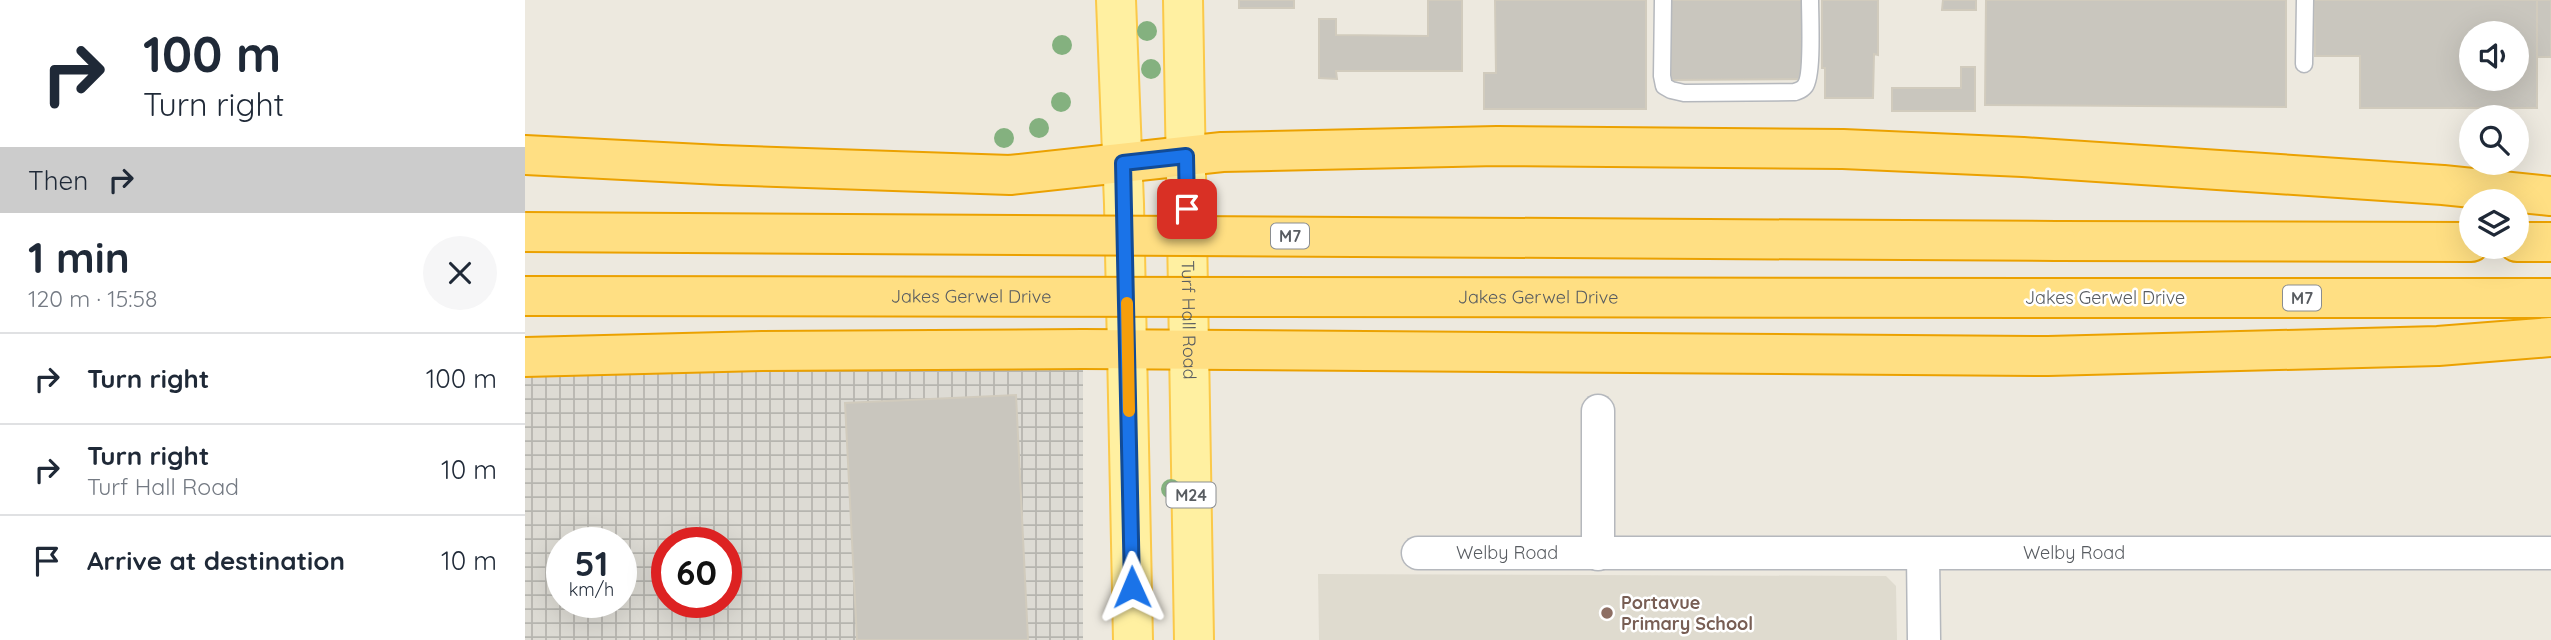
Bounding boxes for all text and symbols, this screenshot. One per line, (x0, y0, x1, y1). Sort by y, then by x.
map controls (2459, 21, 2529, 259)
button: sound (2459, 21, 2529, 91)
text: 100 m (143, 23, 281, 84)
icon: right (28, 28, 119, 119)
text: Turn right (143, 84, 284, 124)
button: search (2459, 105, 2529, 175)
icon: right (102, 161, 140, 199)
text: Then (28, 164, 88, 197)
pin (1157, 179, 1217, 239)
button: layers (2459, 189, 2529, 259)
icon: arrive (1168, 190, 1206, 228)
road number: M7 (1271, 224, 1309, 248)
text: 1 min (28, 231, 130, 284)
button: close (423, 236, 497, 310)
street label: Turf Hall Road (1176, 260, 1202, 380)
text: 120 m · 15:58 (28, 284, 158, 313)
street label: Jakes Gerwel Drive (891, 284, 1051, 308)
street label: Jakes Gerwel Drive (1458, 285, 1618, 308)
street label: Jakes Gerwel Drive (2025, 286, 2185, 309)
road number: M7 (2283, 286, 2321, 310)
icon: right (28, 360, 66, 398)
text: Turn right (87, 362, 209, 395)
text: 100 m (426, 362, 497, 395)
text: Turn right (87, 439, 209, 472)
icon: right (28, 451, 66, 489)
text: 10 m (441, 453, 497, 486)
text: Turf Hall Road (87, 472, 239, 501)
road number: M24 (1167, 482, 1215, 508)
speed limit sign: 60 (651, 527, 742, 618)
text: 51 (575, 541, 608, 585)
street label: Welby Road (1456, 541, 1558, 564)
street label: Welby Road (2023, 541, 2125, 564)
icon: arrive (28, 542, 66, 580)
text: Arrive at destination (87, 544, 345, 577)
text: 10 m (441, 544, 497, 577)
position arrow (1095, 550, 1169, 624)
text: km/h (569, 578, 614, 601)
place label: Portavue Primary School (1621, 591, 1753, 635)
marker: Portavue Primary School (1599, 605, 1615, 621)

